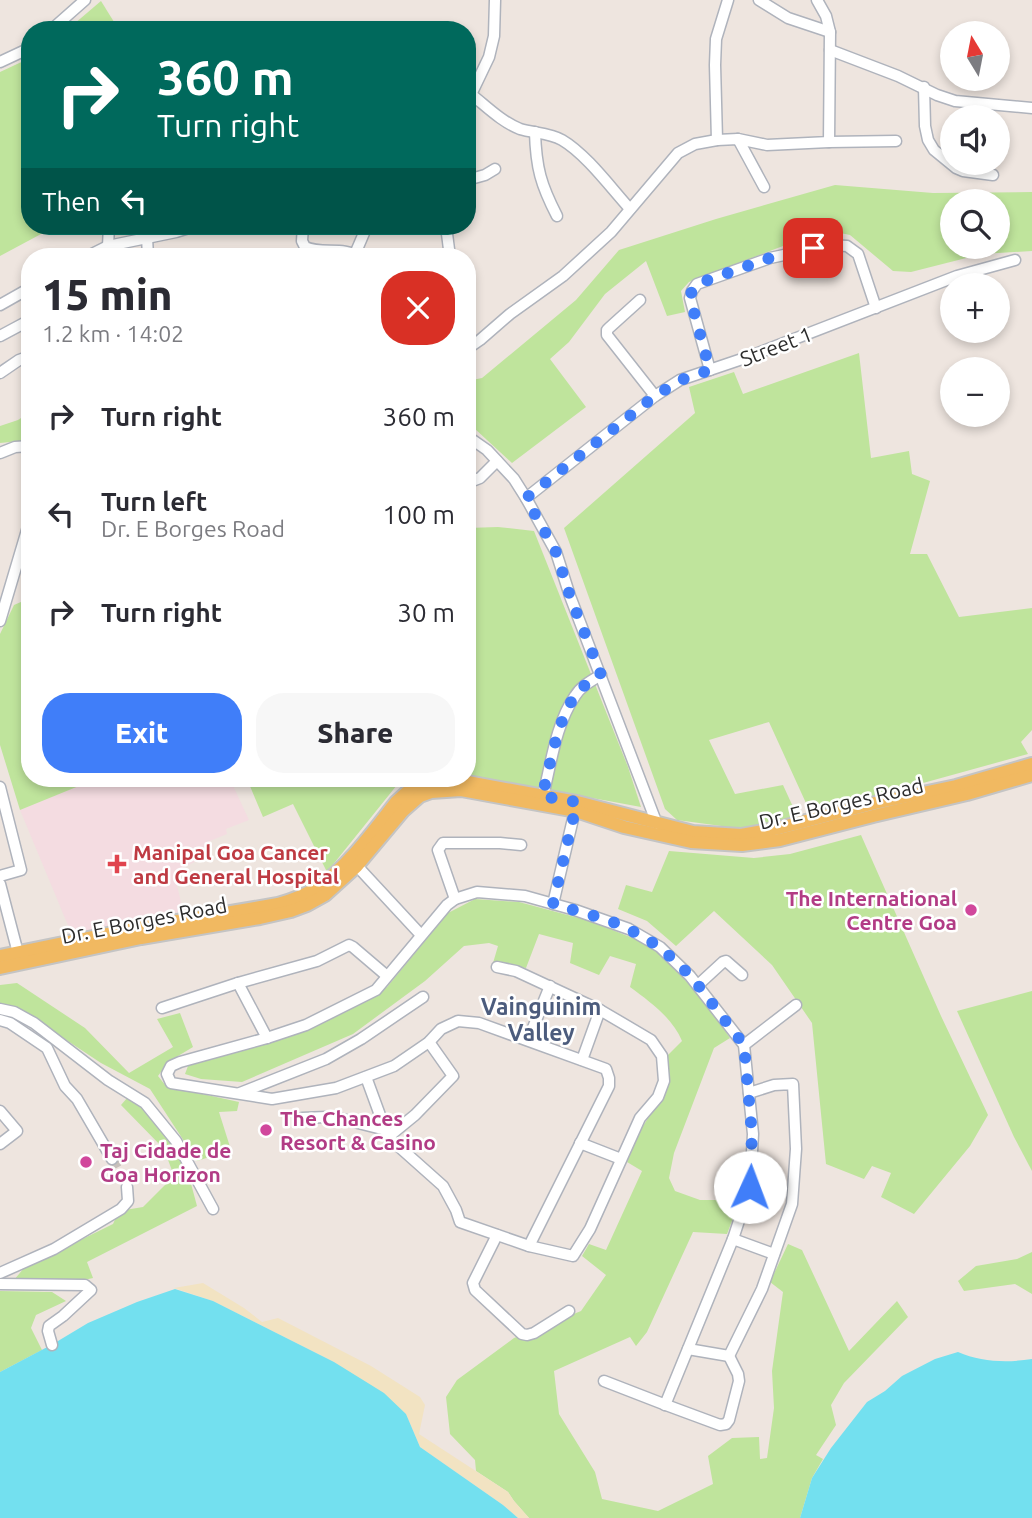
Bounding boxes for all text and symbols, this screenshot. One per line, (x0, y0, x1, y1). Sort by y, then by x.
north arrow (940, 21, 1010, 91)
map controls (940, 21, 1010, 427)
icon: right (42, 49, 133, 140)
text: 360 m (157, 49, 294, 104)
button: sound (940, 105, 1010, 175)
text: Turn right (157, 107, 299, 143)
icon: left (115, 182, 153, 220)
text: Then (42, 187, 101, 216)
button: search (940, 189, 1010, 259)
pin (783, 218, 843, 278)
icon: arrive (794, 229, 832, 267)
text: 15 min (42, 271, 173, 318)
button: close (381, 271, 455, 345)
button: + (940, 273, 1010, 343)
text: 1.2 km · 14:02 (42, 321, 184, 346)
street label: Street 1 (737, 321, 815, 371)
button: − (940, 357, 1010, 427)
icon: right (42, 397, 80, 435)
text: Turn right (101, 402, 222, 431)
text: 360 m (383, 402, 455, 431)
text: Turn left (101, 487, 207, 516)
icon: left (42, 495, 80, 533)
text: 100 m (383, 500, 455, 529)
text: Dr. E Borges Road (101, 516, 285, 541)
icon: right (42, 593, 80, 631)
text: Turn right (101, 598, 222, 627)
text: 30 m (397, 598, 455, 627)
button: Exit (42, 693, 242, 773)
button: Share (256, 693, 455, 773)
street label: Dr. E Borges Road (756, 772, 926, 834)
place label: Manipal Goa Cancer and General Hospital (133, 840, 339, 888)
marker: Manipal Goa Cancer and General Hospital (107, 854, 127, 874)
place label: The International Centre Goa (786, 886, 957, 934)
street label: Dr. E Borges Road (59, 892, 229, 948)
marker: The International Centre Goa (963, 902, 979, 918)
district label: Vainguinim Valley (481, 994, 601, 1045)
place label: The Chances Resort & Casino (280, 1106, 436, 1154)
marker: The Chances Resort & Casino (258, 1122, 274, 1138)
place label: Taj Cidade de Goa Horizon (100, 1138, 231, 1186)
position arrow (713, 1150, 787, 1224)
marker: Taj Cidade de Goa Horizon (78, 1154, 94, 1170)

